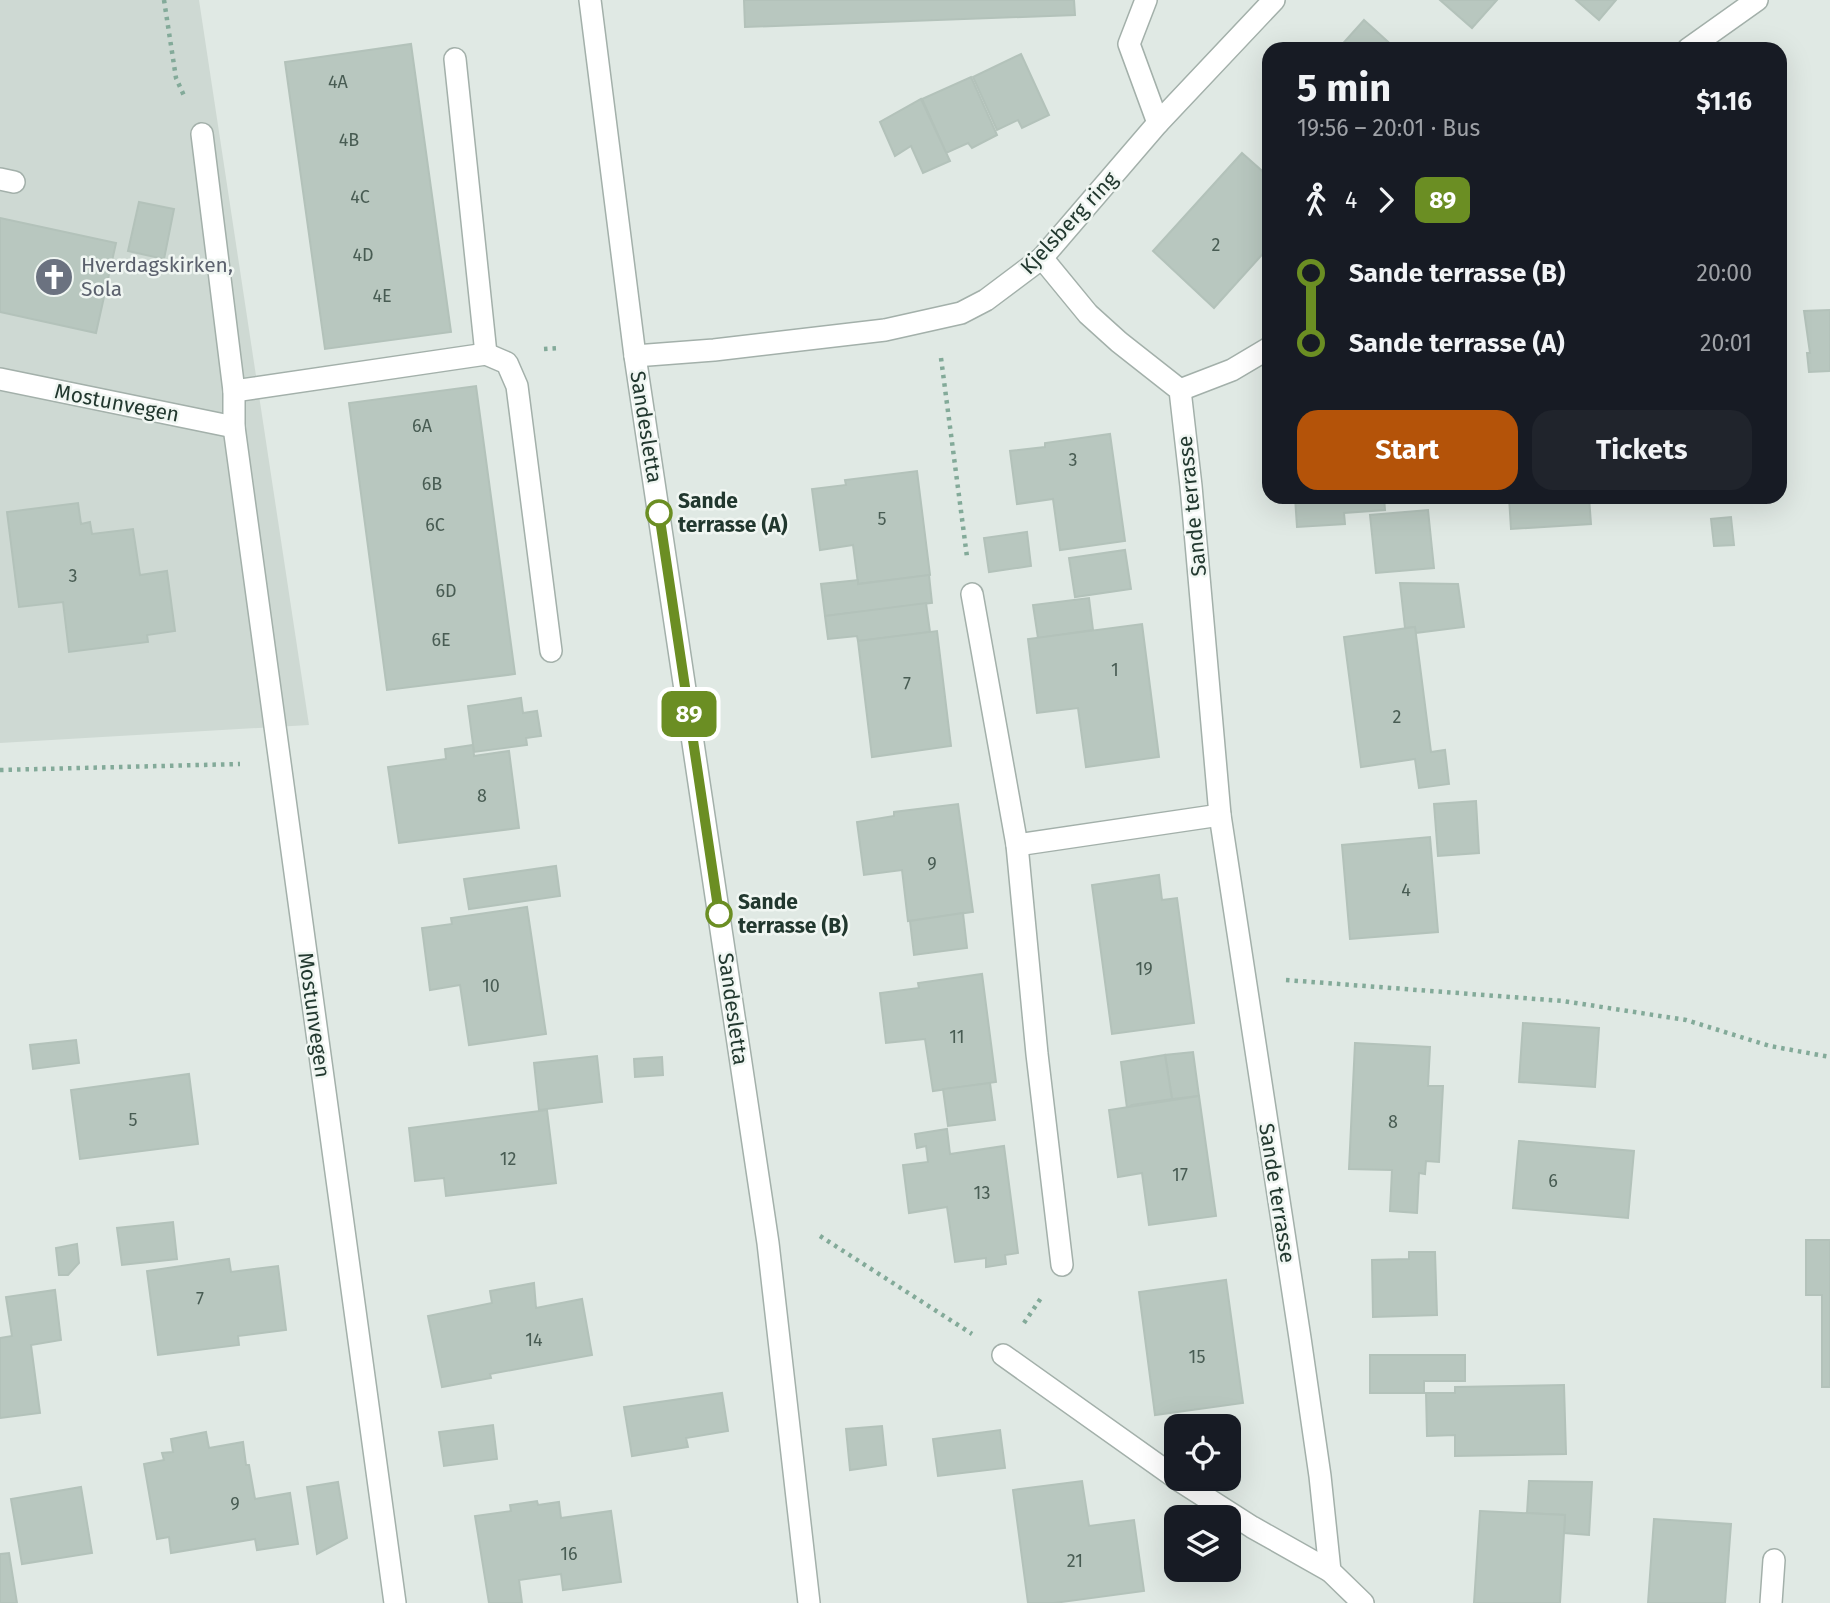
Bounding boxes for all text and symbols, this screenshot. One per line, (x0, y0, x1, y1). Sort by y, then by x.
text: 5 min (1297, 65, 1391, 111)
house number: 4A (328, 71, 349, 93)
text: $1.16 (1696, 86, 1752, 117)
text: 19:56 – 20:01 · Bus (1297, 114, 1480, 142)
house number: 4B (339, 129, 359, 151)
street label: Kjelsberg ring (1015, 166, 1123, 280)
icon: walk (1297, 181, 1335, 219)
icon: forward (1367, 181, 1405, 219)
house number: 4C (350, 186, 370, 208)
text: 4 (1345, 186, 1357, 214)
text: 89 (1429, 186, 1456, 214)
house number: 2 (1212, 234, 1221, 256)
house number: 4D (352, 244, 374, 266)
place label: Hverdagskirken, Sola (81, 252, 233, 302)
church icon: Hverdagskirken, Sola (33, 256, 75, 298)
text: Sande terrasse (B) (1349, 258, 1565, 289)
text: 20:00 (1697, 259, 1752, 287)
house number: 4E (372, 285, 392, 307)
text: Sande terrasse (A) (1349, 328, 1565, 359)
text: 20:01 (1700, 329, 1752, 357)
street label: Sandesletta (624, 369, 668, 485)
street label: Mostunvegen (52, 378, 182, 428)
button: Start (1297, 410, 1518, 490)
button: Tickets (1532, 410, 1752, 490)
house number: 6A (412, 415, 433, 437)
street label: Sande terrasse (1172, 435, 1212, 577)
house number: 3 (1069, 449, 1077, 471)
house number: 6B (422, 473, 442, 495)
place label: Sande terrasse (A) (678, 488, 788, 538)
marker: Sande terrasse (A) (646, 500, 672, 526)
house number: 5 (877, 508, 887, 530)
house number: 6C (425, 514, 445, 536)
house number: 3 (69, 565, 77, 587)
house number: 6D (435, 580, 457, 602)
house number: 6E (431, 629, 451, 651)
house number: 1 (1111, 659, 1119, 681)
house number: 7 (903, 673, 911, 695)
line badge: 89 (658, 691, 720, 737)
text: 89 (676, 700, 703, 728)
house number: 2 (1393, 706, 1402, 728)
house number: 8 (477, 785, 487, 807)
house number: 9 (927, 853, 937, 875)
house number: 4 (1401, 879, 1411, 901)
place label: Sande terrasse (B) (738, 889, 848, 939)
marker: Sande terrasse (B) (706, 901, 732, 927)
street label: Mostunvegen (292, 951, 336, 1079)
street label: Sandesletta (712, 951, 754, 1067)
house number: 19 (1135, 958, 1153, 980)
house number: 10 (482, 975, 500, 997)
house number: 11 (949, 1026, 965, 1048)
house number: 5 (128, 1109, 138, 1131)
house number: 8 (1388, 1111, 1398, 1133)
street label: Sande terrasse (1253, 1121, 1301, 1265)
house number: 12 (500, 1148, 516, 1170)
house number: 17 (1172, 1164, 1188, 1186)
house number: 6 (1548, 1170, 1558, 1192)
house number: 13 (974, 1182, 990, 1204)
house number: 7 (196, 1288, 204, 1310)
house number: 14 (525, 1329, 543, 1351)
house number: 15 (1189, 1346, 1205, 1368)
map controls (1164, 1414, 1241, 1582)
button: locate (1164, 1414, 1241, 1491)
house number: 9 (230, 1493, 240, 1515)
button: layers (1164, 1505, 1241, 1582)
house number: 16 (560, 1543, 578, 1565)
house number: 21 (1067, 1550, 1083, 1572)

